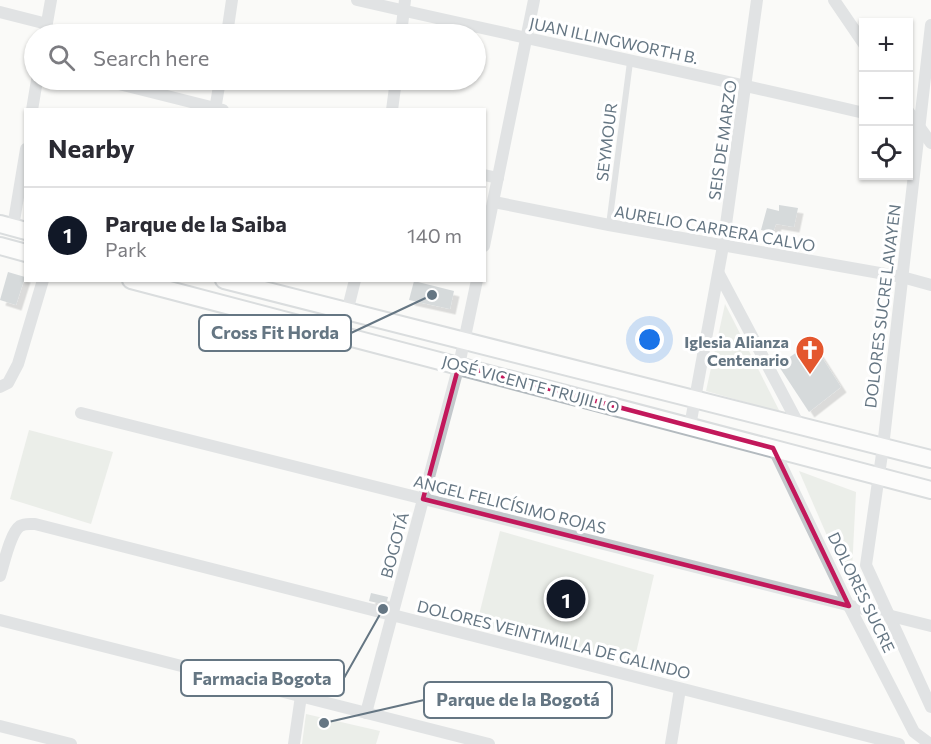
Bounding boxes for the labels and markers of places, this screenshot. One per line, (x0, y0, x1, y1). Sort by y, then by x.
callout: Cross Fit Horda (199, 315, 351, 351)
place label: Iglesia Alianza Centenario (684, 332, 789, 369)
church icon: Iglesia Alianza Centenario (794, 334, 826, 376)
pin: 1 (546, 576, 586, 622)
callout: Farmacia Bogota (181, 660, 344, 696)
callout: Parque de la Bogotá (424, 682, 612, 718)

